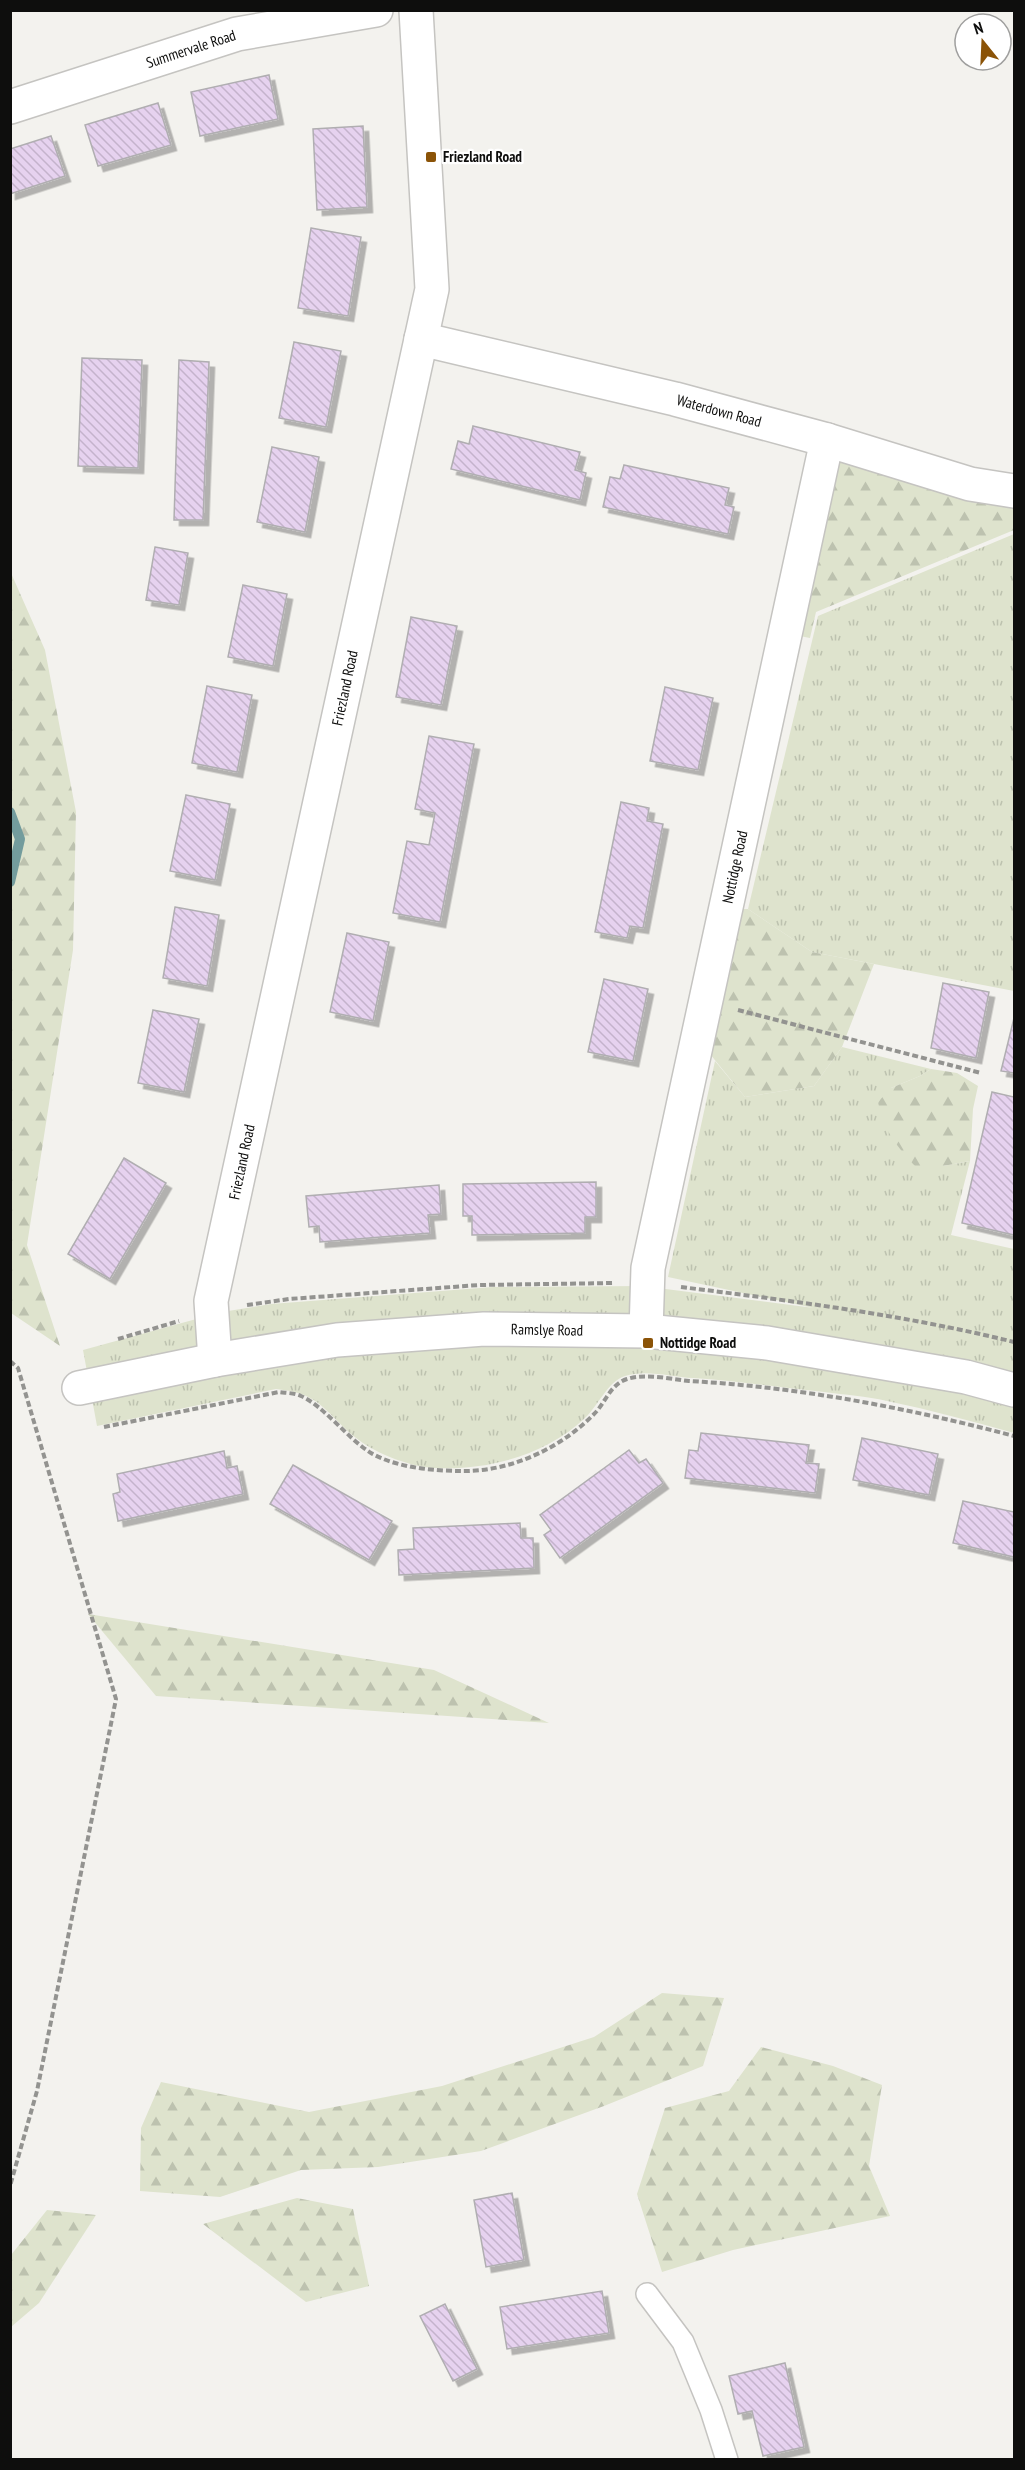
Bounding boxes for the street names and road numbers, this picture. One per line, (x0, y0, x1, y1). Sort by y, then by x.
street label: Summervale Road (144, 25, 238, 72)
street label: Waterdown Road (675, 390, 764, 431)
street label: Friezland Road (327, 649, 362, 727)
street label: Nottidge Road (718, 829, 751, 905)
street label: Friezland Road (224, 1123, 259, 1201)
street label: Ramslye Road (511, 1319, 583, 1340)

